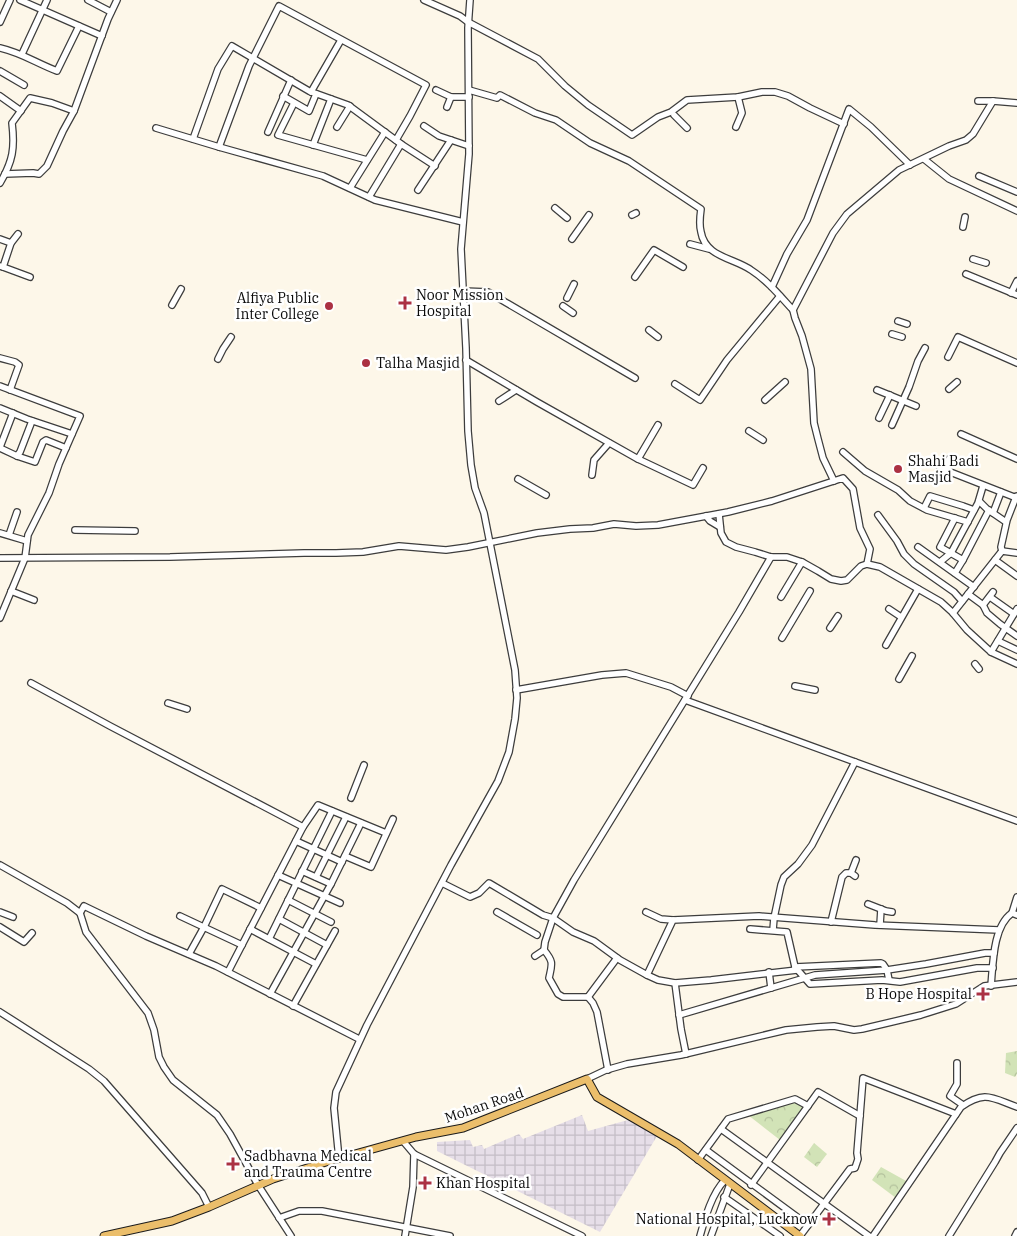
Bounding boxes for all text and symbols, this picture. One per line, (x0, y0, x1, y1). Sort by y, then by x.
place label: Noor Mission Hospital (416, 286, 504, 320)
place label: Alfiya Public Inter College (236, 289, 319, 323)
marker: Noor Mission Hospital (398, 296, 412, 310)
marker: Alfiya Public Inter College (323, 300, 335, 312)
place label: Talha Masjid (376, 354, 460, 372)
marker: Talha Masjid (360, 357, 372, 369)
place label: Shahi Badi Masjid (908, 452, 979, 486)
marker: Shahi Badi Masjid (892, 463, 904, 475)
place label: B Hope Hospital (865, 985, 972, 1003)
marker: B Hope Hospital (976, 987, 990, 1001)
street label: Mohan Road (442, 1083, 526, 1127)
place label: Sadbhavna Medical and Trauma Centre (244, 1147, 372, 1181)
marker: Sadbhavna Medical and Trauma Centre (226, 1157, 240, 1171)
place label: Khan Hospital (436, 1174, 530, 1192)
marker: Khan Hospital (418, 1176, 432, 1190)
place label: National Hospital, Lucknow (636, 1210, 818, 1228)
marker: National Hospital, Lucknow (822, 1212, 836, 1226)

